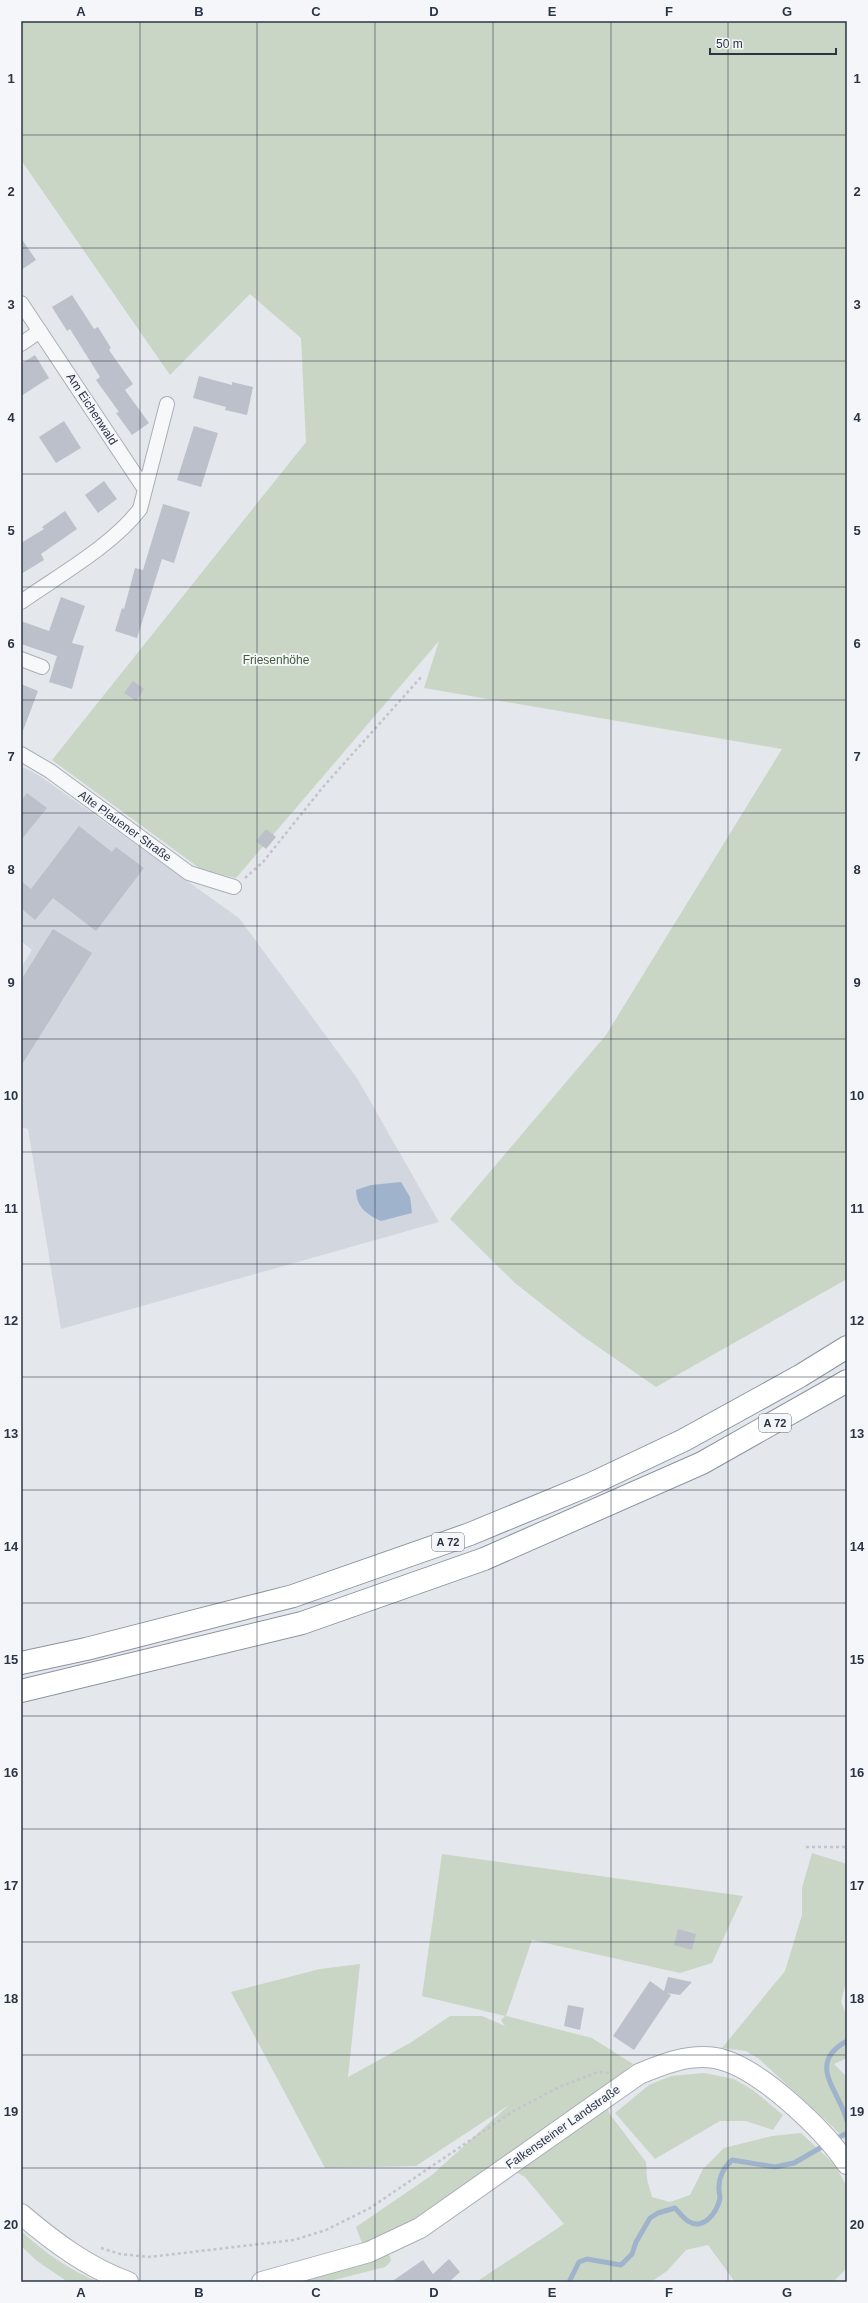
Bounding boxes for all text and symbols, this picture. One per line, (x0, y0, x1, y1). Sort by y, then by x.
text: A (76, 4, 86, 19)
text: B (194, 4, 204, 19)
text: C (311, 4, 321, 19)
text: D (429, 4, 439, 19)
text: E (548, 4, 557, 19)
text: F (665, 4, 673, 19)
text: G (782, 4, 792, 19)
scale bar (710, 30, 836, 56)
text: 50 m (716, 37, 743, 51)
text: 1 (7, 71, 15, 86)
text: 1 (853, 71, 861, 86)
text: 2 (7, 184, 15, 199)
text: 2 (853, 184, 861, 199)
text: 3 (7, 297, 15, 312)
text: 3 (853, 297, 861, 312)
street label: Am Eichenwald (64, 371, 120, 447)
text: 4 (7, 410, 15, 425)
text: 4 (853, 410, 861, 425)
text: 5 (7, 523, 15, 538)
text: 5 (853, 523, 861, 538)
text: 6 (7, 636, 15, 651)
text: 6 (853, 636, 861, 651)
park label: Friesenhöhe (243, 653, 310, 667)
text: 7 (7, 749, 15, 764)
text: 7 (853, 749, 861, 764)
street label: Alte Plauener Straße (76, 788, 174, 865)
text: 8 (7, 862, 15, 877)
text: 8 (853, 862, 861, 877)
text: 9 (7, 975, 15, 990)
text: 9 (853, 975, 861, 990)
text: 10 (4, 1088, 18, 1103)
text: 10 (850, 1088, 864, 1103)
text: 11 (4, 1201, 18, 1216)
text: 11 (850, 1201, 864, 1216)
text: 12 (4, 1313, 18, 1328)
text: 12 (850, 1313, 864, 1328)
road number: A 72 (759, 1414, 791, 1432)
text: 13 (4, 1426, 18, 1441)
text: 13 (850, 1426, 864, 1441)
road number: A 72 (432, 1533, 464, 1551)
text: 14 (4, 1539, 19, 1554)
text: 14 (850, 1539, 865, 1554)
text: 15 (4, 1652, 18, 1667)
text: 15 (850, 1652, 864, 1667)
text: 16 (4, 1765, 18, 1780)
text: 16 (850, 1765, 864, 1780)
text: 17 (4, 1878, 18, 1893)
text: 17 (850, 1878, 864, 1893)
text: 18 (4, 1991, 18, 2006)
text: 18 (850, 1991, 864, 2006)
street label: Falkensteiner Landstraße (503, 2082, 623, 2172)
text: 19 (4, 2104, 18, 2119)
text: 19 (850, 2104, 864, 2119)
text: 20 (4, 2217, 18, 2232)
text: 20 (850, 2217, 864, 2232)
text: A (76, 2285, 86, 2300)
text: B (194, 2285, 204, 2300)
text: C (311, 2285, 321, 2300)
text: D (429, 2285, 439, 2300)
text: E (548, 2285, 557, 2300)
text: F (665, 2285, 673, 2300)
text: G (782, 2285, 792, 2300)

